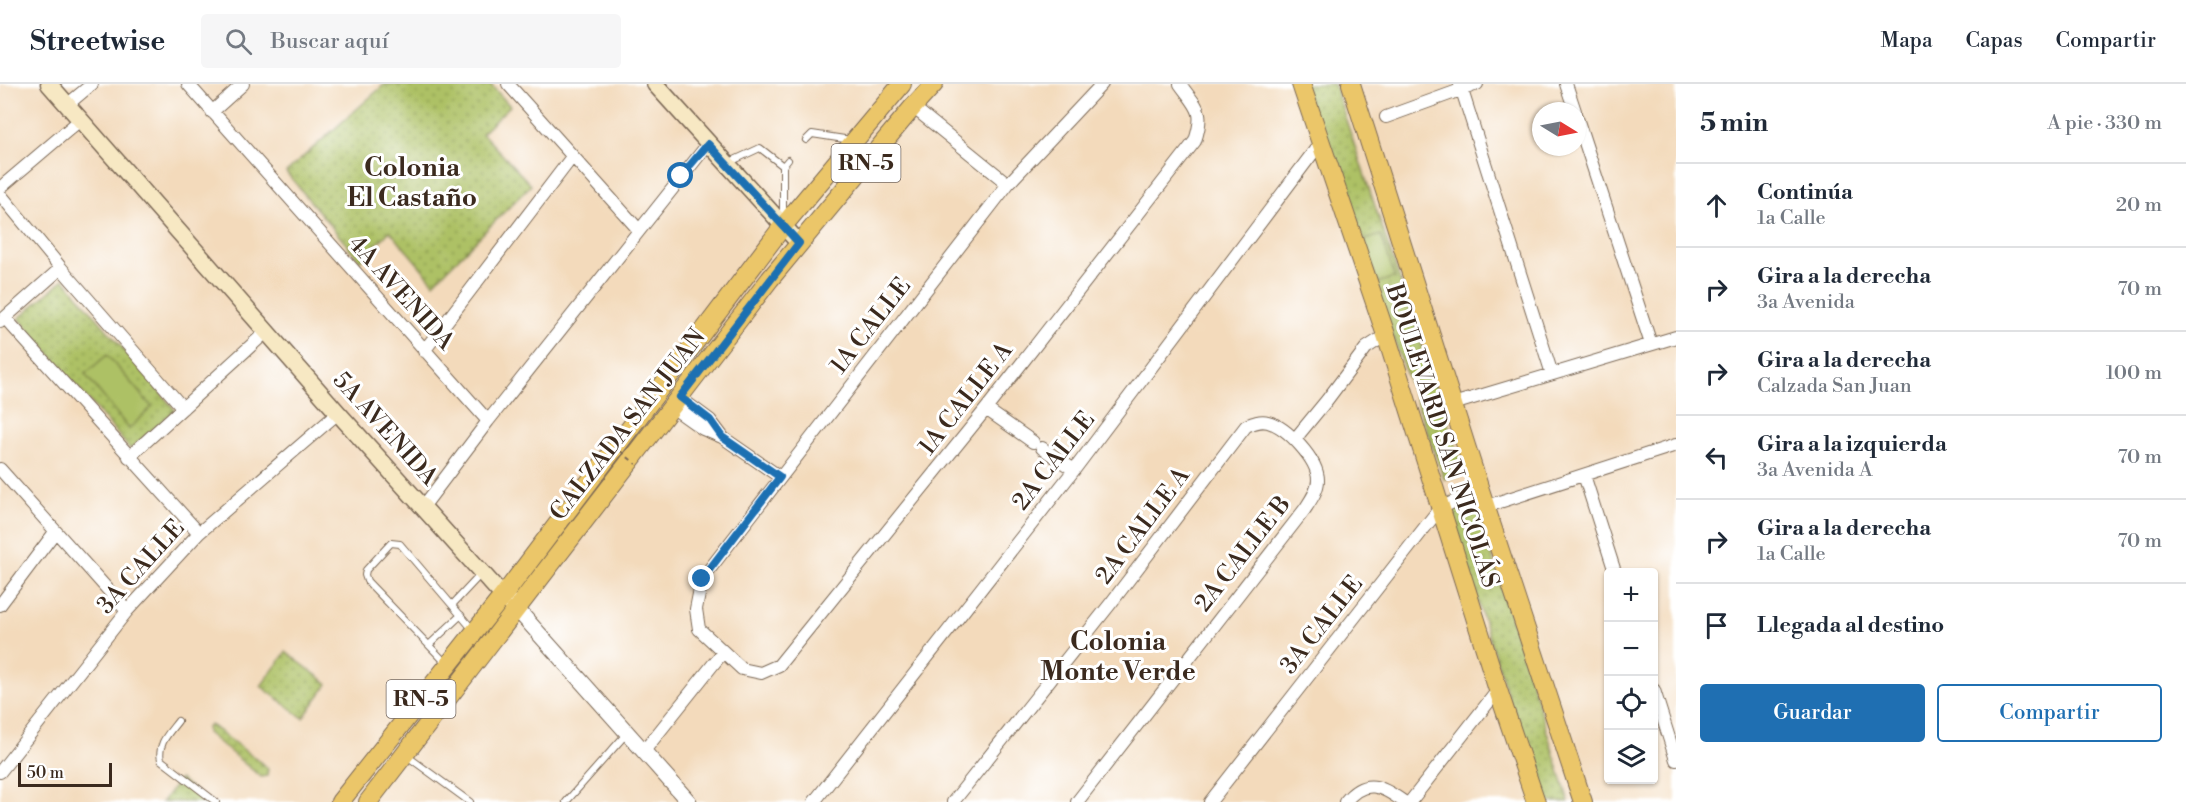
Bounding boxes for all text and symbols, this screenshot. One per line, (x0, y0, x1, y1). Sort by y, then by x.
search box (201, 14, 621, 68)
text: Streetwise (30, 24, 165, 59)
icon: search (222, 25, 255, 58)
text: Buscar aquí (270, 28, 389, 55)
text: Mapa (1881, 28, 1933, 54)
text: Capas (1966, 28, 2023, 54)
text: Compartir (2056, 28, 2156, 54)
north arrow (1532, 102, 1586, 156)
text: 5 min (1700, 107, 1768, 139)
text: A pie · 330 m (2047, 111, 2162, 136)
road number: RN-5 (832, 144, 900, 182)
district label: Colonia El Castaño (347, 152, 477, 214)
route start (667, 162, 693, 188)
text: Continúa (1757, 179, 1853, 206)
icon: ahead (1700, 189, 1733, 222)
text: 20 m (2116, 193, 2162, 218)
text: 1a Calle (1757, 206, 1826, 231)
street label: 4A AVENIDA (342, 229, 461, 357)
text: Gira a la derecha (1757, 263, 1931, 290)
street label: 1A CALLE (824, 272, 918, 380)
icon: right (1700, 273, 1733, 306)
text: 70 m (2118, 277, 2162, 302)
street label: BOULEVARD SAN NICOLÁS (1378, 279, 1506, 591)
text: 3a Avenida (1757, 290, 1855, 315)
street label: CALZADA SAN JUAN (544, 323, 712, 527)
street label: 1A CALLE A (913, 336, 1020, 461)
text: Gira a la derecha (1757, 347, 1931, 374)
icon: right (1700, 357, 1733, 390)
text: 100 m (2106, 361, 2162, 386)
street label: 5A AVENIDA (326, 366, 444, 493)
text: Calzada San Juan (1757, 374, 1912, 399)
street label: 2A CALLE (1006, 406, 1102, 516)
text: Gira a la izquierda (1757, 431, 1947, 458)
icon: left (1700, 441, 1733, 474)
text: 70 m (2118, 445, 2162, 470)
text: 3a Avenida A (1757, 458, 1873, 483)
street label: 2A CALLE A (1089, 461, 1197, 590)
street label: 2A CALLE B (1188, 490, 1298, 618)
street label: 3A CALLE (91, 514, 191, 620)
text: Gira a la derecha (1757, 515, 1931, 542)
icon: right (1700, 525, 1733, 558)
text: 70 m (2118, 529, 2162, 554)
text: 1a Calle (1757, 542, 1826, 567)
route end (688, 565, 714, 591)
map controls (1604, 568, 1658, 784)
button: + (1604, 568, 1658, 622)
street label: 3A CALLE (1274, 570, 1370, 680)
icon: arrive (1700, 609, 1733, 642)
text: Llegada al destino (1757, 612, 1944, 639)
button: − (1604, 622, 1658, 676)
district label: Colonia Monte Verde (1040, 626, 1196, 688)
button: locate (1604, 676, 1658, 730)
road number: RN-5 (386, 680, 456, 718)
button: Guardar (1700, 684, 1925, 742)
button: Compartir (1937, 684, 2162, 742)
button: layers (1604, 730, 1658, 784)
scale bar (18, 760, 112, 788)
text: 50 m (27, 763, 64, 783)

